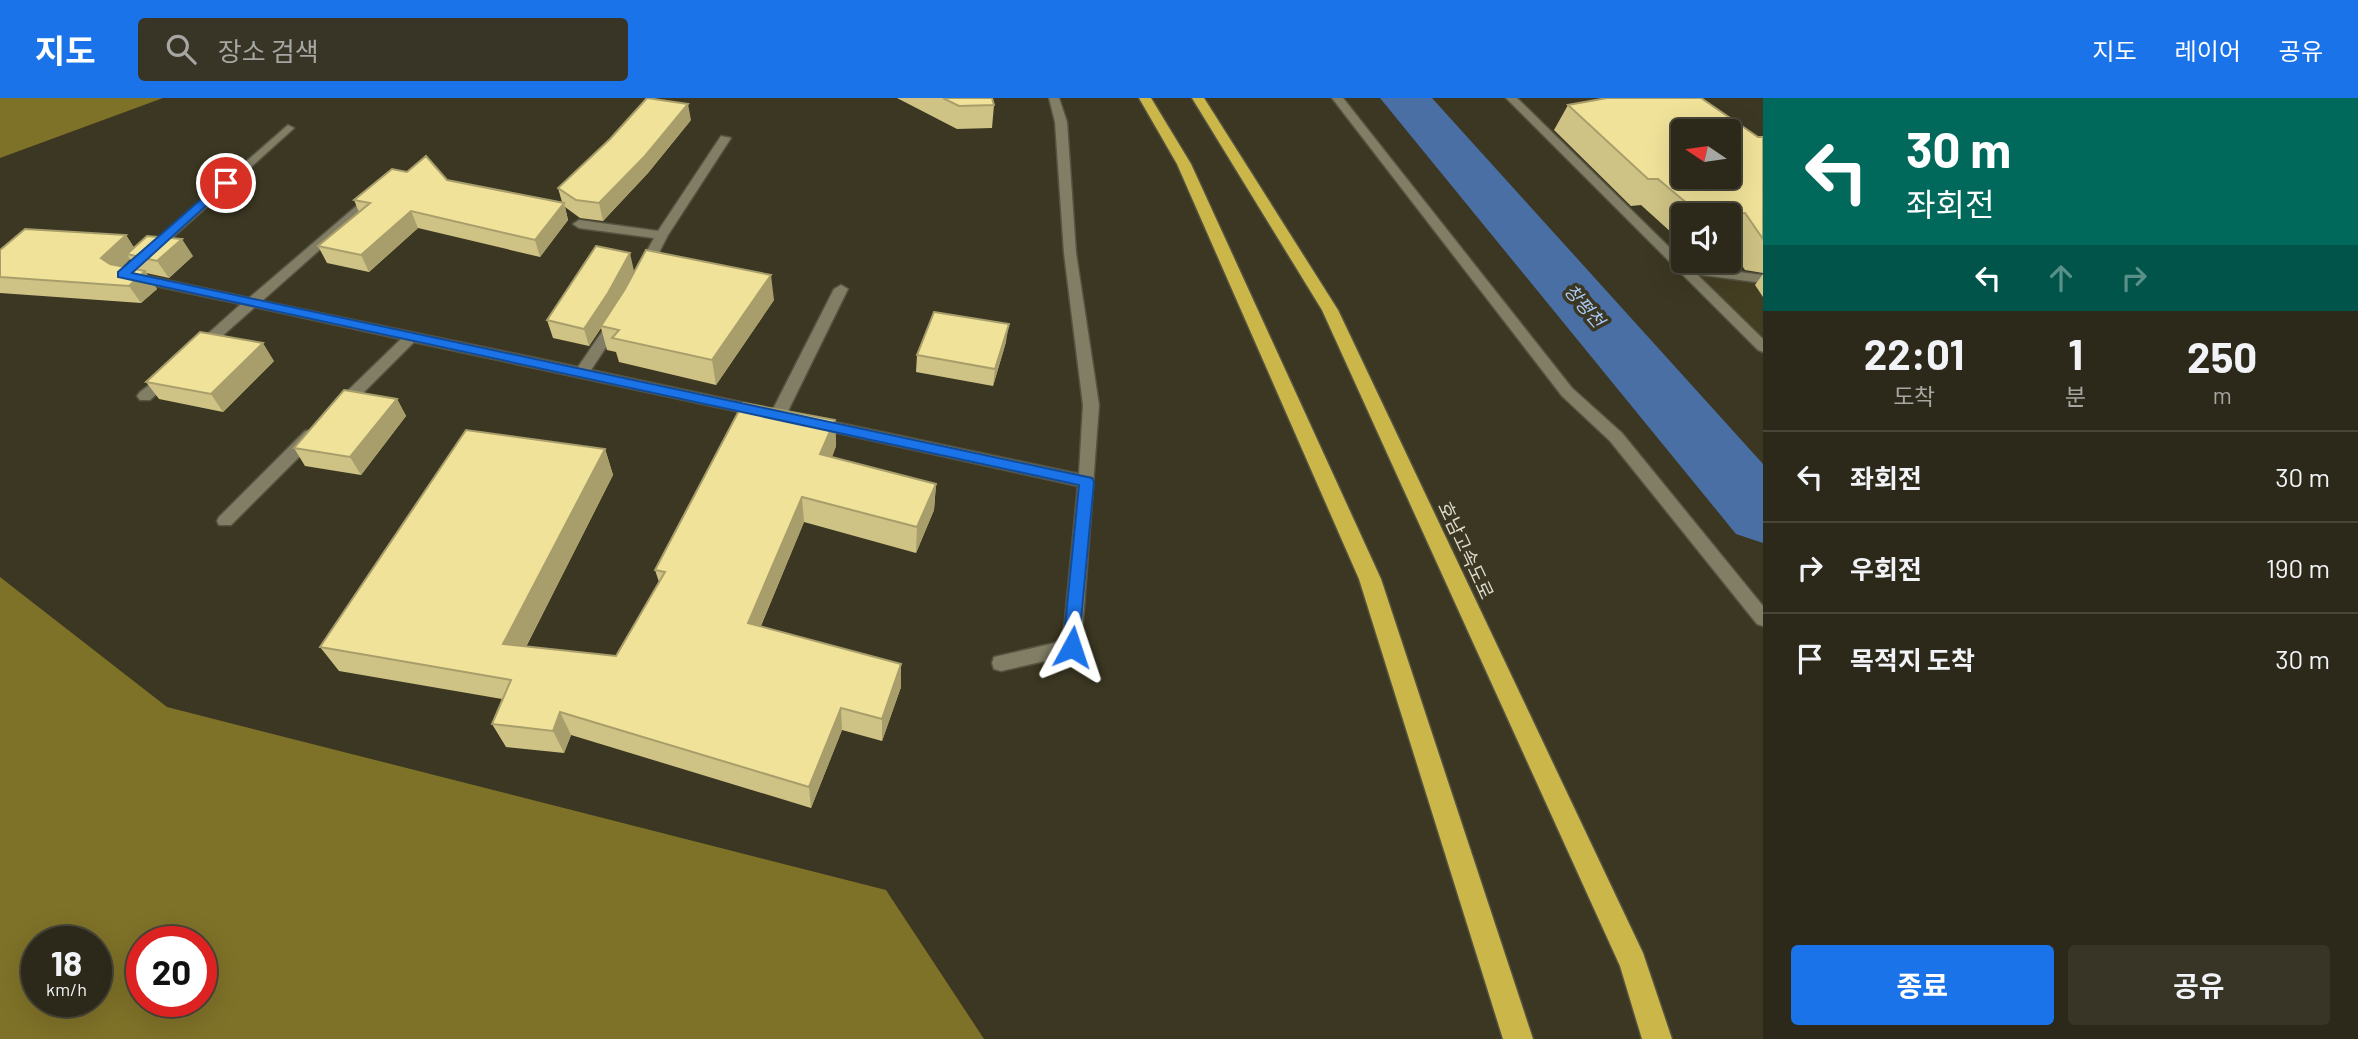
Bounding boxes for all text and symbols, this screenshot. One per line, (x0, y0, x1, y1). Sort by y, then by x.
search box (138, 18, 628, 81)
text: 지도 (35, 30, 96, 70)
icon: search (162, 30, 200, 68)
text: 장소 검색 (218, 35, 319, 66)
text: 지도 (2092, 36, 2137, 65)
text: 레이어 (2175, 36, 2241, 65)
text: 공유 (2279, 36, 2323, 65)
north arrow (1671, 119, 1741, 189)
map controls (1671, 119, 1741, 273)
text: 30 m (1906, 119, 2011, 178)
icon: left (1791, 126, 1882, 217)
pin (196, 153, 256, 213)
icon: arrive (207, 164, 245, 202)
text: 좌회전 (1906, 184, 1994, 222)
button: sound (1671, 203, 1741, 273)
icon: left (1969, 259, 2007, 297)
icon: ahead (2042, 259, 2080, 297)
icon: right (2115, 259, 2153, 297)
water label: 창평천 (1560, 279, 1611, 333)
text: 22:01 (1864, 328, 1964, 378)
text: 1 (2068, 328, 2083, 378)
text: 250 (2187, 331, 2257, 381)
text: m (2213, 381, 2232, 409)
text: 도착 (1893, 382, 1935, 410)
text: 분 (2065, 382, 2086, 410)
icon: left (1791, 458, 1829, 496)
text: 30 m (2275, 461, 2330, 492)
text: 좌회전 (1850, 462, 1922, 493)
street label: 호남고속도로 (1434, 497, 1499, 602)
icon: right (1791, 549, 1829, 587)
text: 190 m (2266, 552, 2330, 583)
text: 우회전 (1850, 553, 1922, 584)
position arrow (1035, 610, 1109, 684)
icon: arrive (1791, 640, 1829, 678)
text: 30 m (2275, 643, 2330, 674)
text: 목적지 도착 (1850, 644, 1975, 675)
speed limit sign: 20 (126, 926, 217, 1017)
text: 18 (51, 941, 82, 983)
button: 종료 (1791, 945, 2054, 1025)
button: 공유 (2068, 945, 2330, 1025)
text: km/h (46, 978, 87, 1000)

